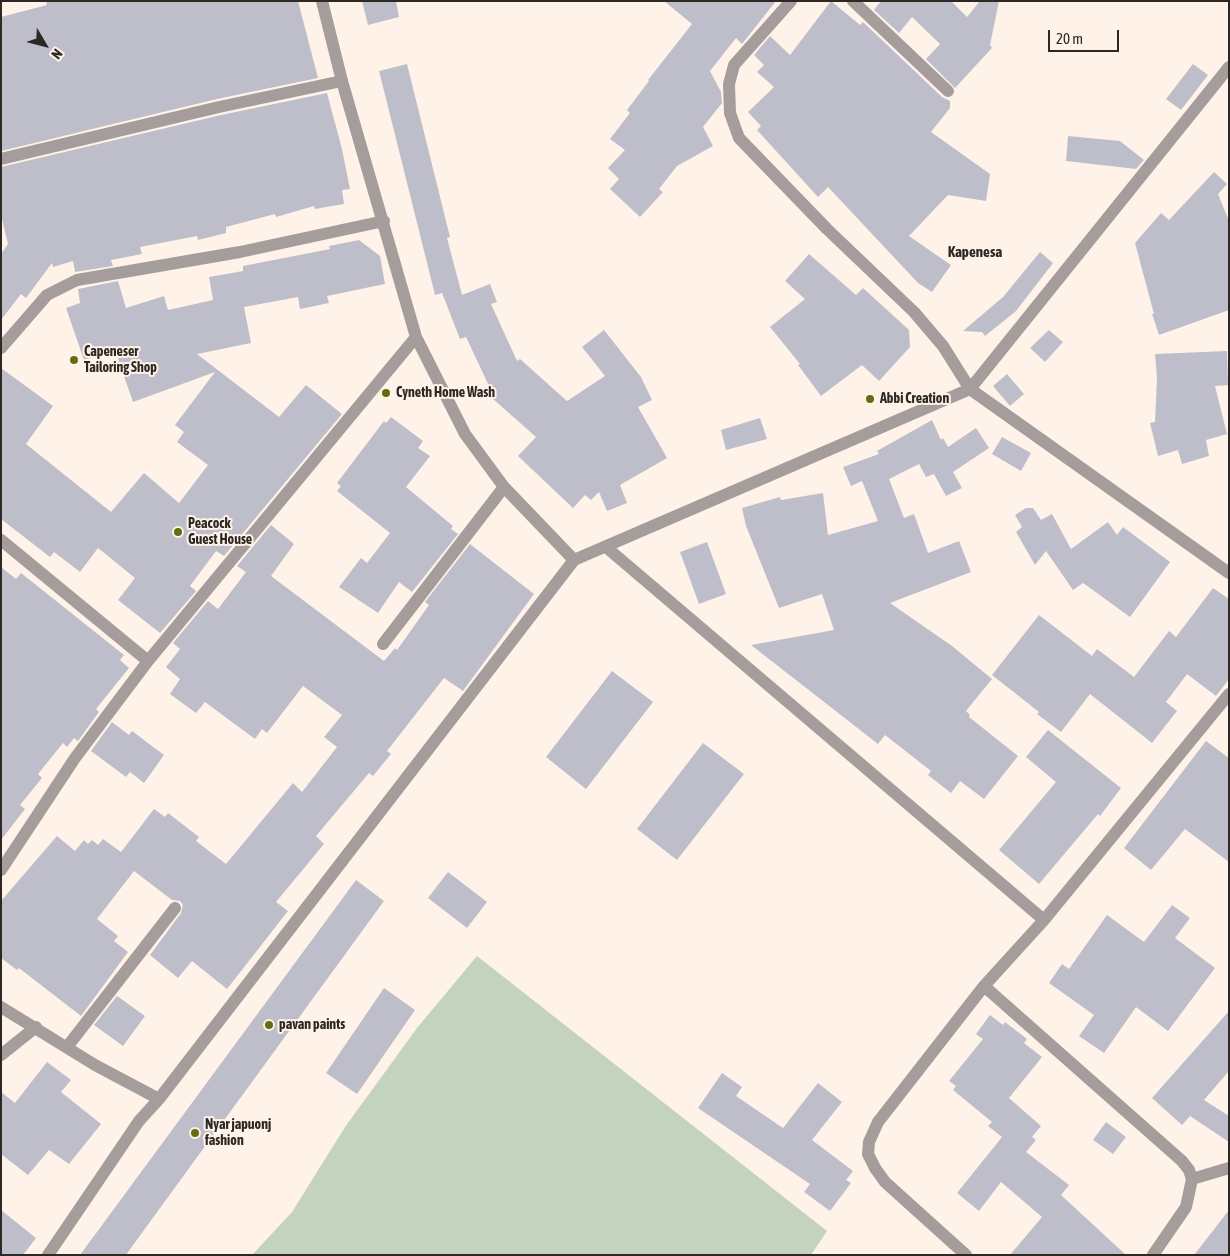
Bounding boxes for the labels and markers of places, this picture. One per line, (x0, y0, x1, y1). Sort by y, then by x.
place label: Capeneser Tailoring Shop (84, 344, 157, 377)
marker: Capeneser Tailoring Shop (68, 354, 80, 366)
place label: Cyneth Home Wash (396, 385, 495, 401)
marker: Cyneth Home Wash (380, 387, 392, 399)
place label: Abbi Creation (880, 391, 949, 407)
marker: Abbi Creation (864, 393, 876, 405)
place label: Peacock Guest House (188, 516, 252, 548)
marker: Peacock Guest House (172, 526, 184, 538)
place label: pavan paints (279, 1017, 345, 1033)
marker: pavan paints (263, 1019, 275, 1031)
place label: Nyar japuonj fashion (205, 1117, 271, 1150)
marker: Nyar japuonj fashion (189, 1127, 201, 1139)

